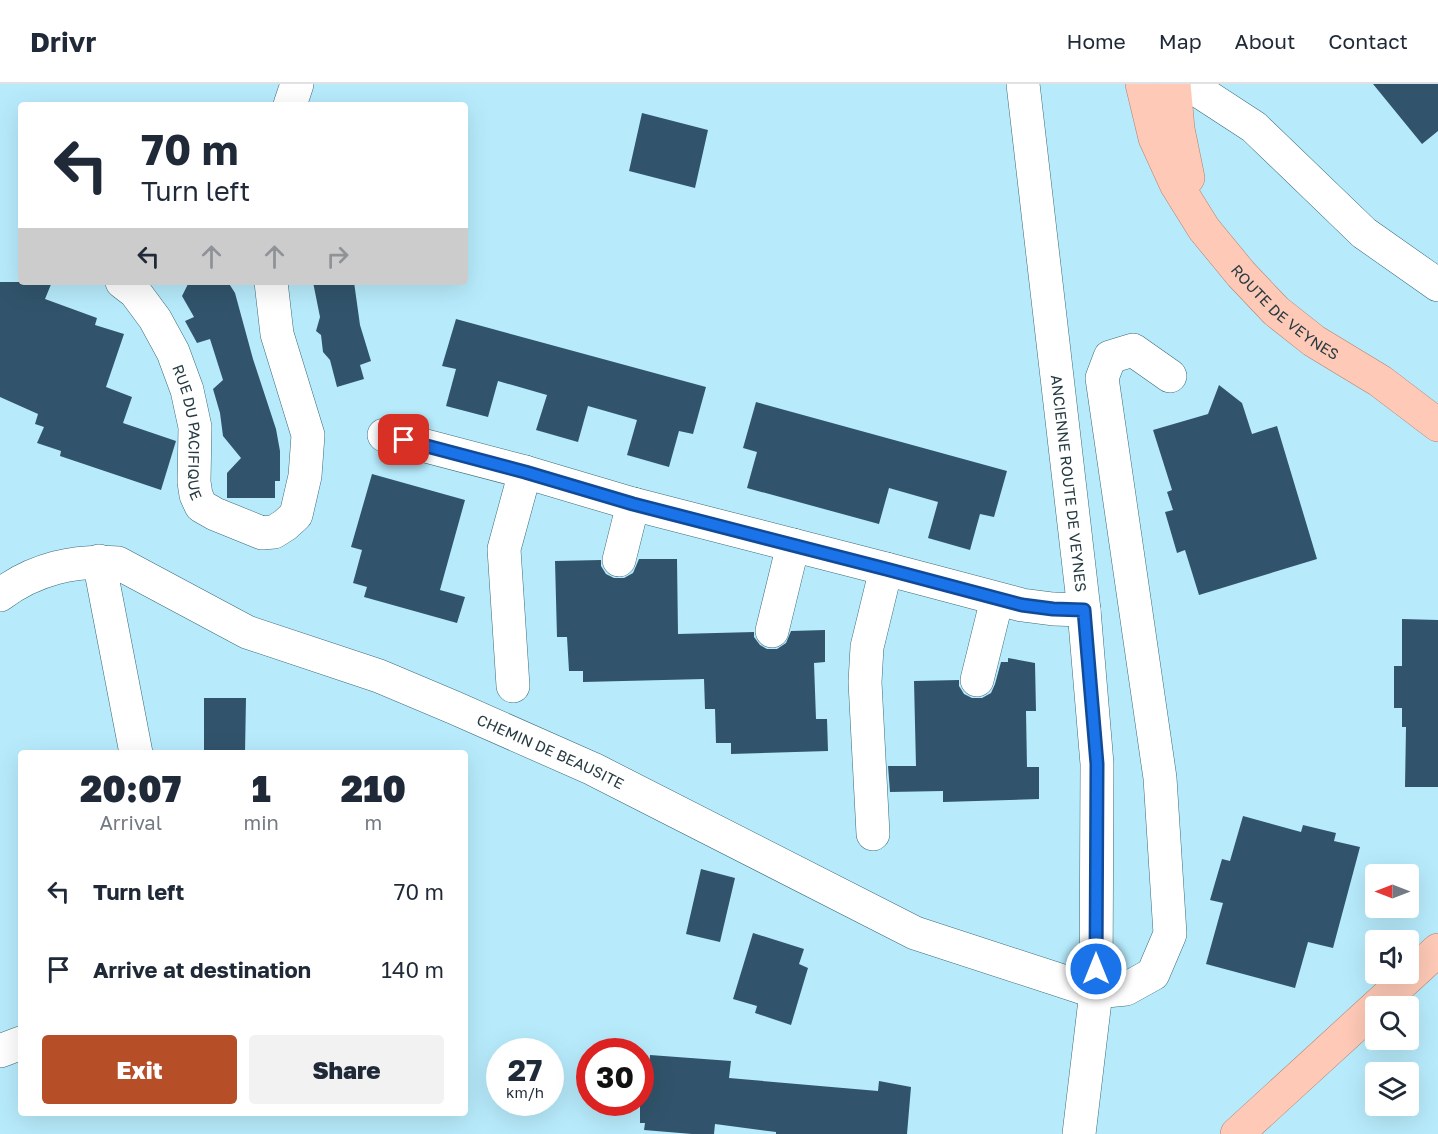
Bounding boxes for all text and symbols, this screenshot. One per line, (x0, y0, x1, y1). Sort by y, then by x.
text: Drivr (30, 25, 96, 58)
text: Home (1066, 28, 1126, 54)
text: Map (1159, 28, 1202, 54)
text: About (1235, 28, 1295, 54)
text: Contact (1328, 28, 1408, 54)
text: 70 m (141, 124, 238, 174)
icon: left (42, 126, 120, 204)
text: Turn left (141, 175, 250, 207)
icon: left (132, 240, 165, 273)
icon: ahead (195, 240, 228, 273)
icon: ahead (258, 240, 291, 273)
icon: right (321, 240, 354, 273)
street label: ROUTE DE VEYNES (1228, 261, 1342, 363)
street label: RUE DU PACIFIQUE (169, 362, 206, 503)
street label: ANCIENNE ROUTE DE VEYNES (1048, 374, 1091, 593)
pin (378, 414, 429, 465)
icon: arrive (387, 423, 420, 456)
street label: CHEMIN DE BEAUSITE (474, 710, 627, 792)
text: 20:07 (80, 767, 181, 810)
text: 1 (252, 767, 271, 810)
text: 210 (341, 767, 406, 810)
text: Arrival (99, 810, 162, 834)
text: min (243, 810, 279, 834)
text: m (365, 810, 382, 834)
north arrow (1365, 864, 1419, 918)
map controls (1365, 864, 1419, 1116)
icon: left (42, 875, 75, 908)
text: Turn left (93, 878, 184, 905)
text: 70 m (394, 878, 444, 905)
button: sound (1365, 930, 1419, 984)
position arrow (1064, 937, 1128, 1001)
icon: arrive (42, 953, 75, 986)
text: Arrive at destination (93, 956, 311, 983)
text: 140 m (381, 956, 444, 983)
button: search (1365, 996, 1419, 1050)
button: Exit (42, 1035, 237, 1104)
button: Share (249, 1035, 444, 1104)
speed limit sign: 30 (576, 1038, 654, 1116)
text: 27 (508, 1052, 542, 1088)
button: layers (1365, 1062, 1419, 1116)
text: km/h (506, 1083, 544, 1101)

